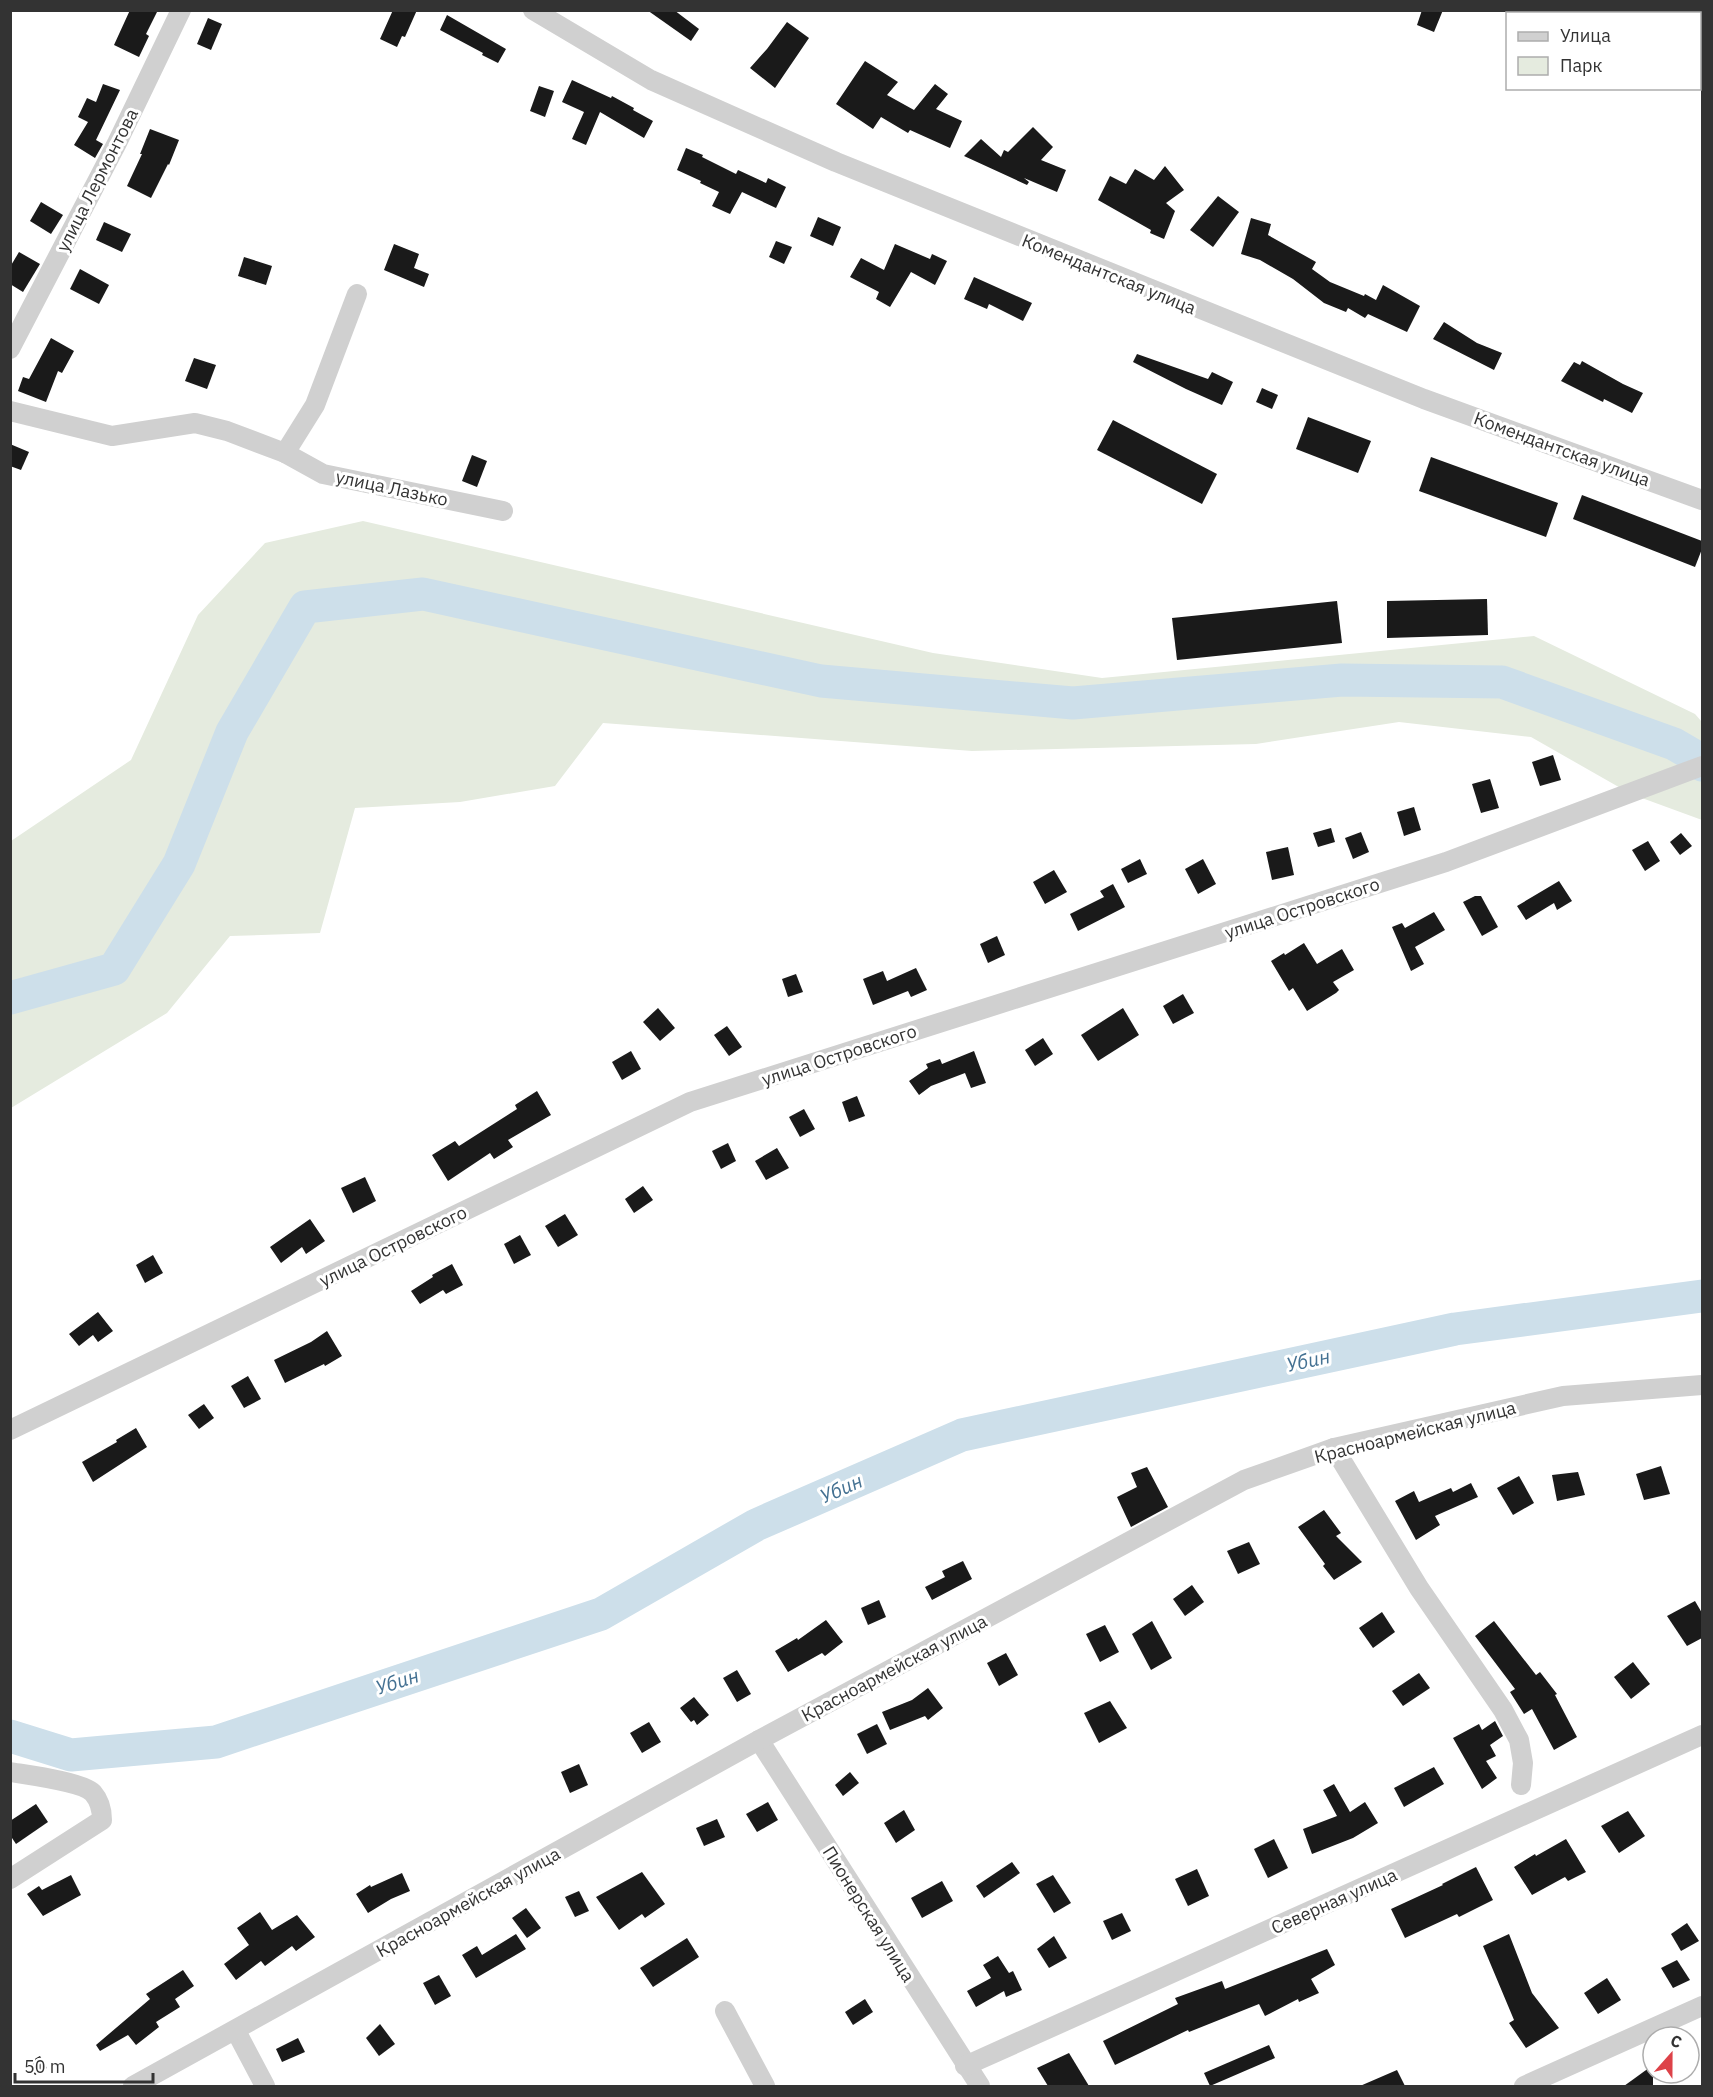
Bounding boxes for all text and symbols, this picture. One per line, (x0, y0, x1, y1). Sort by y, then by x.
legend (1506, 12, 1701, 90)
text: Улица (1560, 24, 1611, 47)
text: Парк (1560, 54, 1603, 77)
street label: улица Лермонтова (51, 104, 143, 256)
street label: Комендантская улица (1019, 229, 1200, 320)
street label: Комендантская улица (1471, 406, 1654, 492)
street label: улица Лазько (334, 465, 450, 511)
street label: улица Островского (1222, 872, 1382, 944)
street label: улица Островского (759, 1019, 919, 1091)
street label: улица Островского (315, 1200, 471, 1292)
water label: Убин (1284, 1342, 1332, 1378)
street label: Красноармейская улица (1312, 1396, 1519, 1468)
water label: Убин (815, 1467, 867, 1509)
street label: Красноармейская улица (797, 1609, 991, 1727)
water label: Убин (372, 1661, 422, 1701)
street label: Красноармейская улица (372, 1842, 564, 1962)
street label: Пионерская улица (818, 1842, 920, 1987)
street label: Северная улица (1267, 1863, 1401, 1939)
north arrow (1641, 2025, 1701, 2085)
text: С (1668, 2030, 1685, 2052)
scale bar (15, 2046, 153, 2084)
text: 50 m (24, 2055, 66, 2078)

